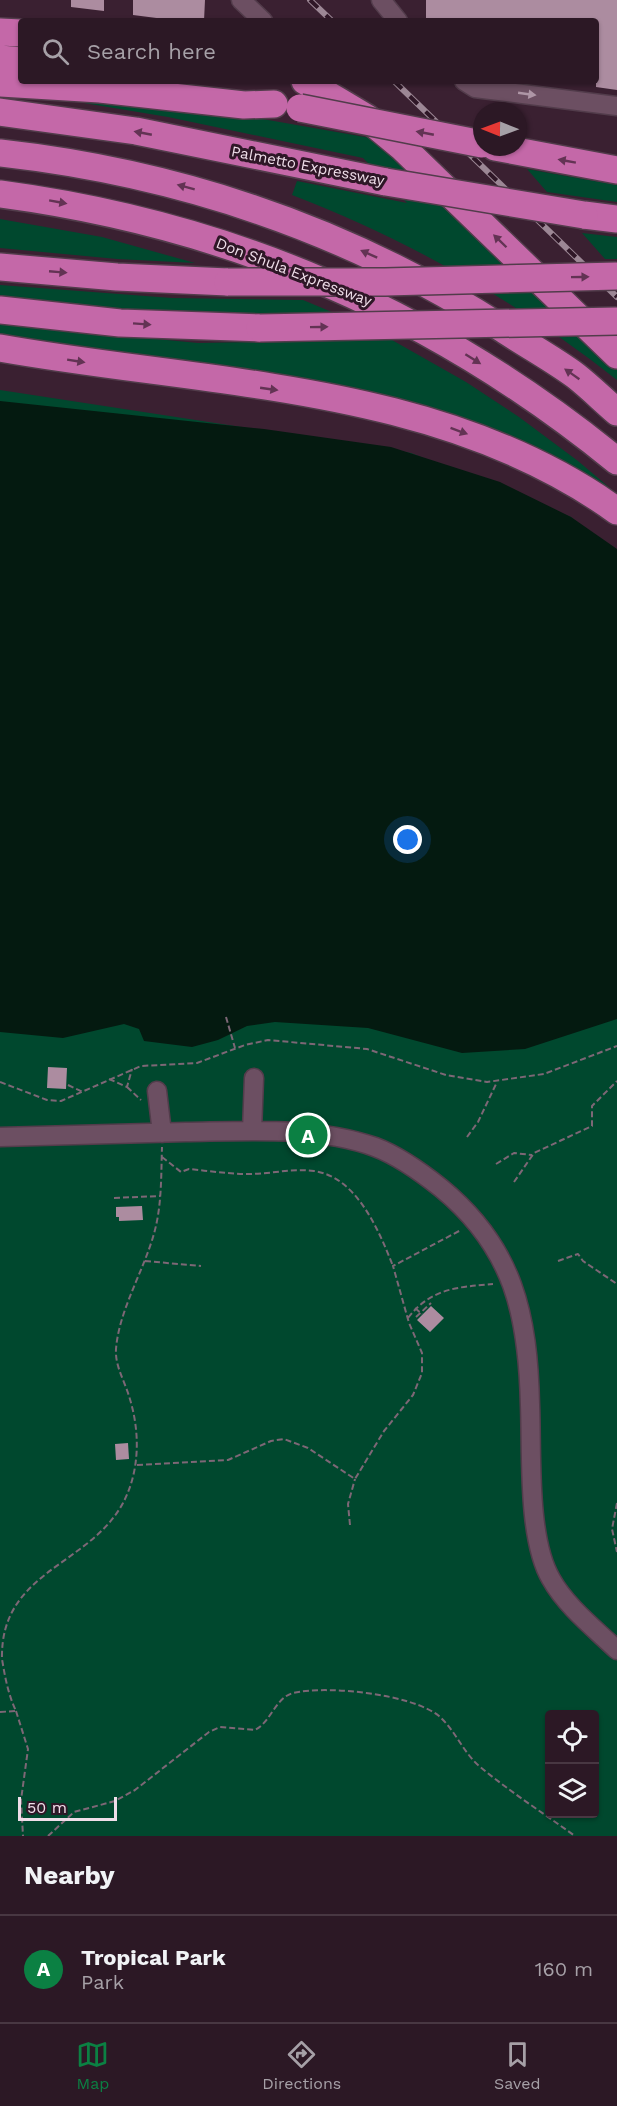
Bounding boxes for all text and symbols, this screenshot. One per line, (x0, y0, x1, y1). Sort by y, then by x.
search box (18, 18, 599, 84)
icon: search (39, 35, 72, 68)
text: Search here (87, 39, 216, 64)
one-way arrow (518, 90, 537, 99)
north arrow (473, 102, 527, 156)
one-way arrow (134, 128, 153, 137)
one-way arrow (415, 128, 434, 137)
street label: Palmetto Expressway (230, 142, 386, 190)
one-way arrow (557, 156, 576, 165)
one-way arrow (177, 182, 195, 192)
one-way arrow (48, 198, 67, 207)
street label: Don Shula Expressway (214, 234, 375, 310)
one-way arrow (492, 234, 507, 248)
one-way arrow (359, 249, 377, 259)
one-way arrow (49, 268, 68, 277)
one-way arrow (570, 272, 589, 282)
one-way arrow (132, 319, 151, 329)
one-way arrow (309, 322, 328, 332)
one-way arrow (465, 354, 481, 365)
one-way arrow (67, 356, 86, 365)
one-way arrow (565, 368, 581, 380)
one-way arrow (260, 384, 279, 393)
one-way arrow (450, 426, 468, 436)
your location (393, 825, 422, 854)
pin: A (288, 1112, 328, 1158)
map controls (545, 1710, 599, 1818)
button: locate (545, 1710, 599, 1764)
button: layers (545, 1764, 599, 1818)
scale bar (18, 1794, 117, 1822)
text: 50 m (27, 1798, 67, 1817)
text: Nearby (24, 1860, 115, 1890)
text: Tropical Park (81, 1945, 226, 1970)
text: A (37, 1957, 50, 1981)
text: 160 m (535, 1957, 593, 1981)
text: Park (81, 1970, 124, 1994)
tab: Map (76, 2038, 109, 2093)
tab: Directions (262, 2038, 341, 2093)
tab: Saved (494, 2038, 541, 2093)

